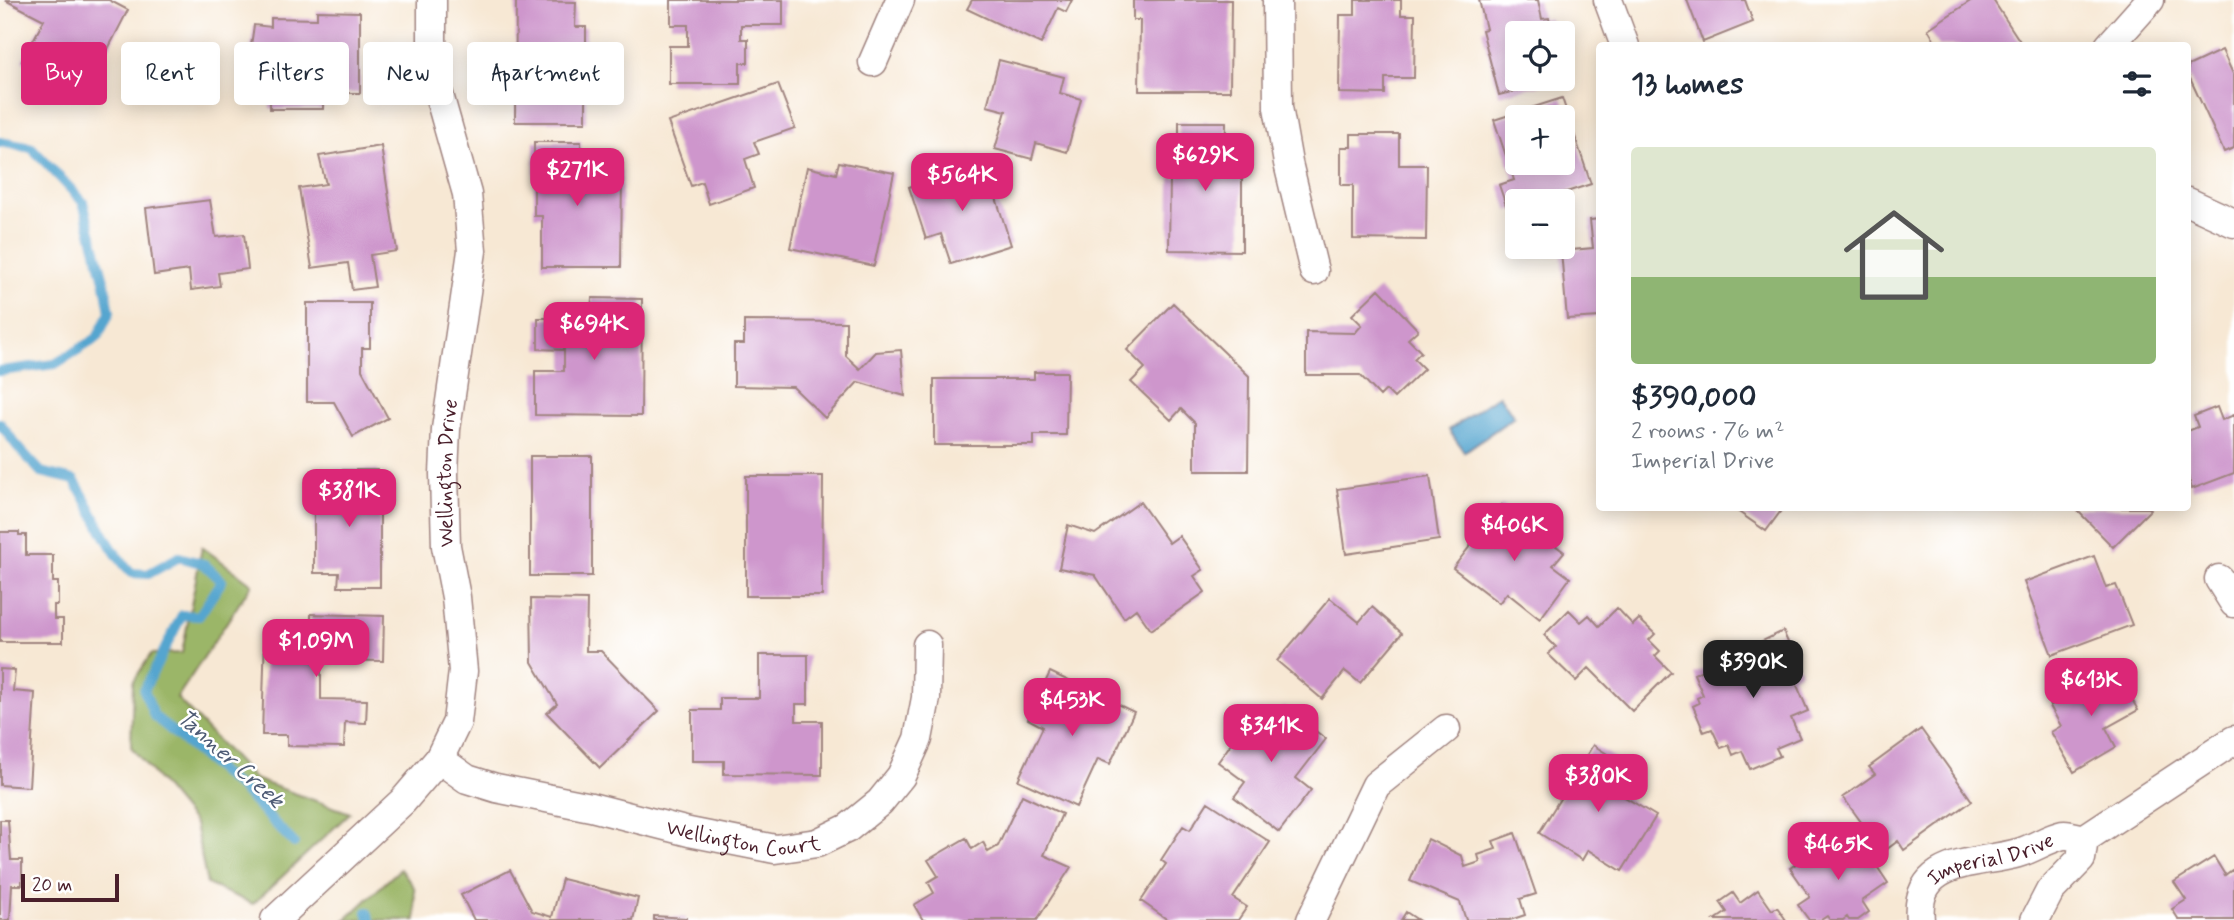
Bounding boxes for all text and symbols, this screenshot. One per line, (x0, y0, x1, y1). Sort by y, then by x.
map controls (1505, 21, 1575, 259)
button: locate (1505, 21, 1575, 91)
chip: Buy (21, 42, 107, 105)
chip: Rent (121, 42, 220, 105)
chip: Filters (234, 42, 349, 105)
chip: New (363, 42, 453, 105)
chip: Apartment (467, 42, 624, 105)
text: 13 homes (1631, 65, 1744, 104)
icon: filters (2118, 65, 2156, 103)
button: + (1505, 105, 1575, 175)
pin: $629K (1156, 134, 1254, 193)
text: $629K (1172, 141, 1238, 171)
pin: $271K (528, 148, 626, 208)
pin: $564K (913, 154, 1011, 213)
text: $271K (546, 156, 608, 186)
text: $564K (927, 161, 997, 191)
button: − (1505, 189, 1575, 259)
icon: home (1831, 192, 1957, 318)
pin: $694K (545, 302, 643, 362)
text: $694K (560, 310, 628, 340)
text: $390,000 (1631, 378, 1757, 417)
street label: Wellington Drive (431, 397, 465, 548)
text: 2 rooms · 76 m² (1631, 417, 1784, 447)
text: Imperial Drive (1631, 447, 1774, 477)
pin: $381K (300, 470, 398, 529)
text: $381K (318, 477, 380, 507)
pin: $406K (1465, 504, 1563, 563)
text: $406K (1480, 511, 1548, 541)
pin: $1.09M (259, 620, 373, 679)
text: $1.09M (278, 627, 354, 657)
pin: $390K (1704, 640, 1802, 700)
text: $390K (1719, 648, 1787, 678)
pin: $613K (2042, 658, 2140, 718)
text: $613K (2061, 666, 2121, 696)
pin: $453K (1023, 678, 1121, 738)
text: $453K (1040, 686, 1104, 716)
water label: Tanner Creek (170, 703, 291, 817)
pin: $341K (1222, 704, 1320, 764)
text: $341K (1239, 712, 1303, 742)
pin: $380K (1549, 754, 1647, 814)
text: $380K (1565, 762, 1631, 792)
street label: Wellington Court (663, 814, 823, 864)
pin: $465K (1789, 822, 1887, 882)
street label: Imperial Drive (1921, 826, 2058, 892)
text: $465K (1804, 830, 1872, 860)
scale bar (21, 871, 119, 903)
text: 20 m (32, 873, 72, 898)

